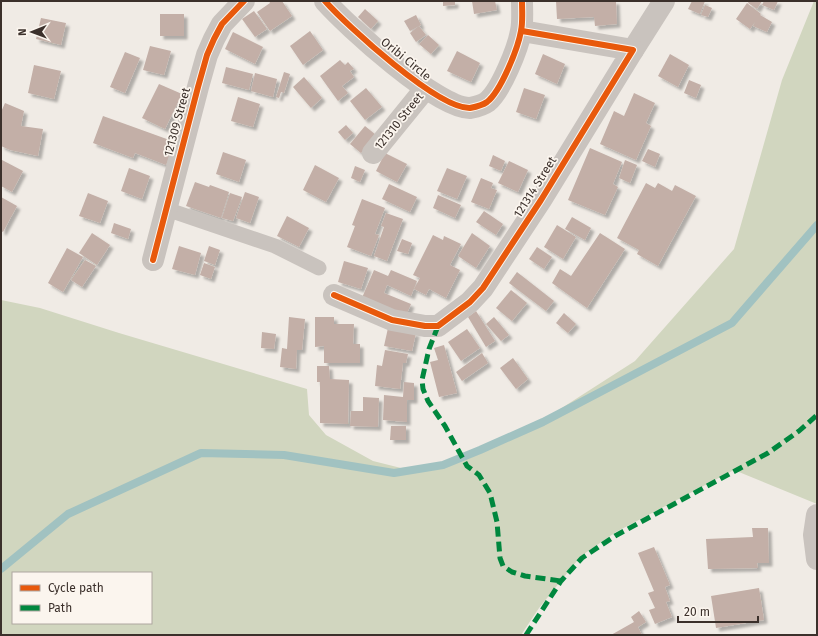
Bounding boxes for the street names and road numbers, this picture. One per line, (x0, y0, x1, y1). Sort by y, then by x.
street label: Oribi Circle (378, 35, 434, 83)
street label: 121309 Street (161, 85, 193, 158)
street label: 121310 Street (372, 89, 427, 152)
street label: 121314 Street (511, 153, 560, 220)

